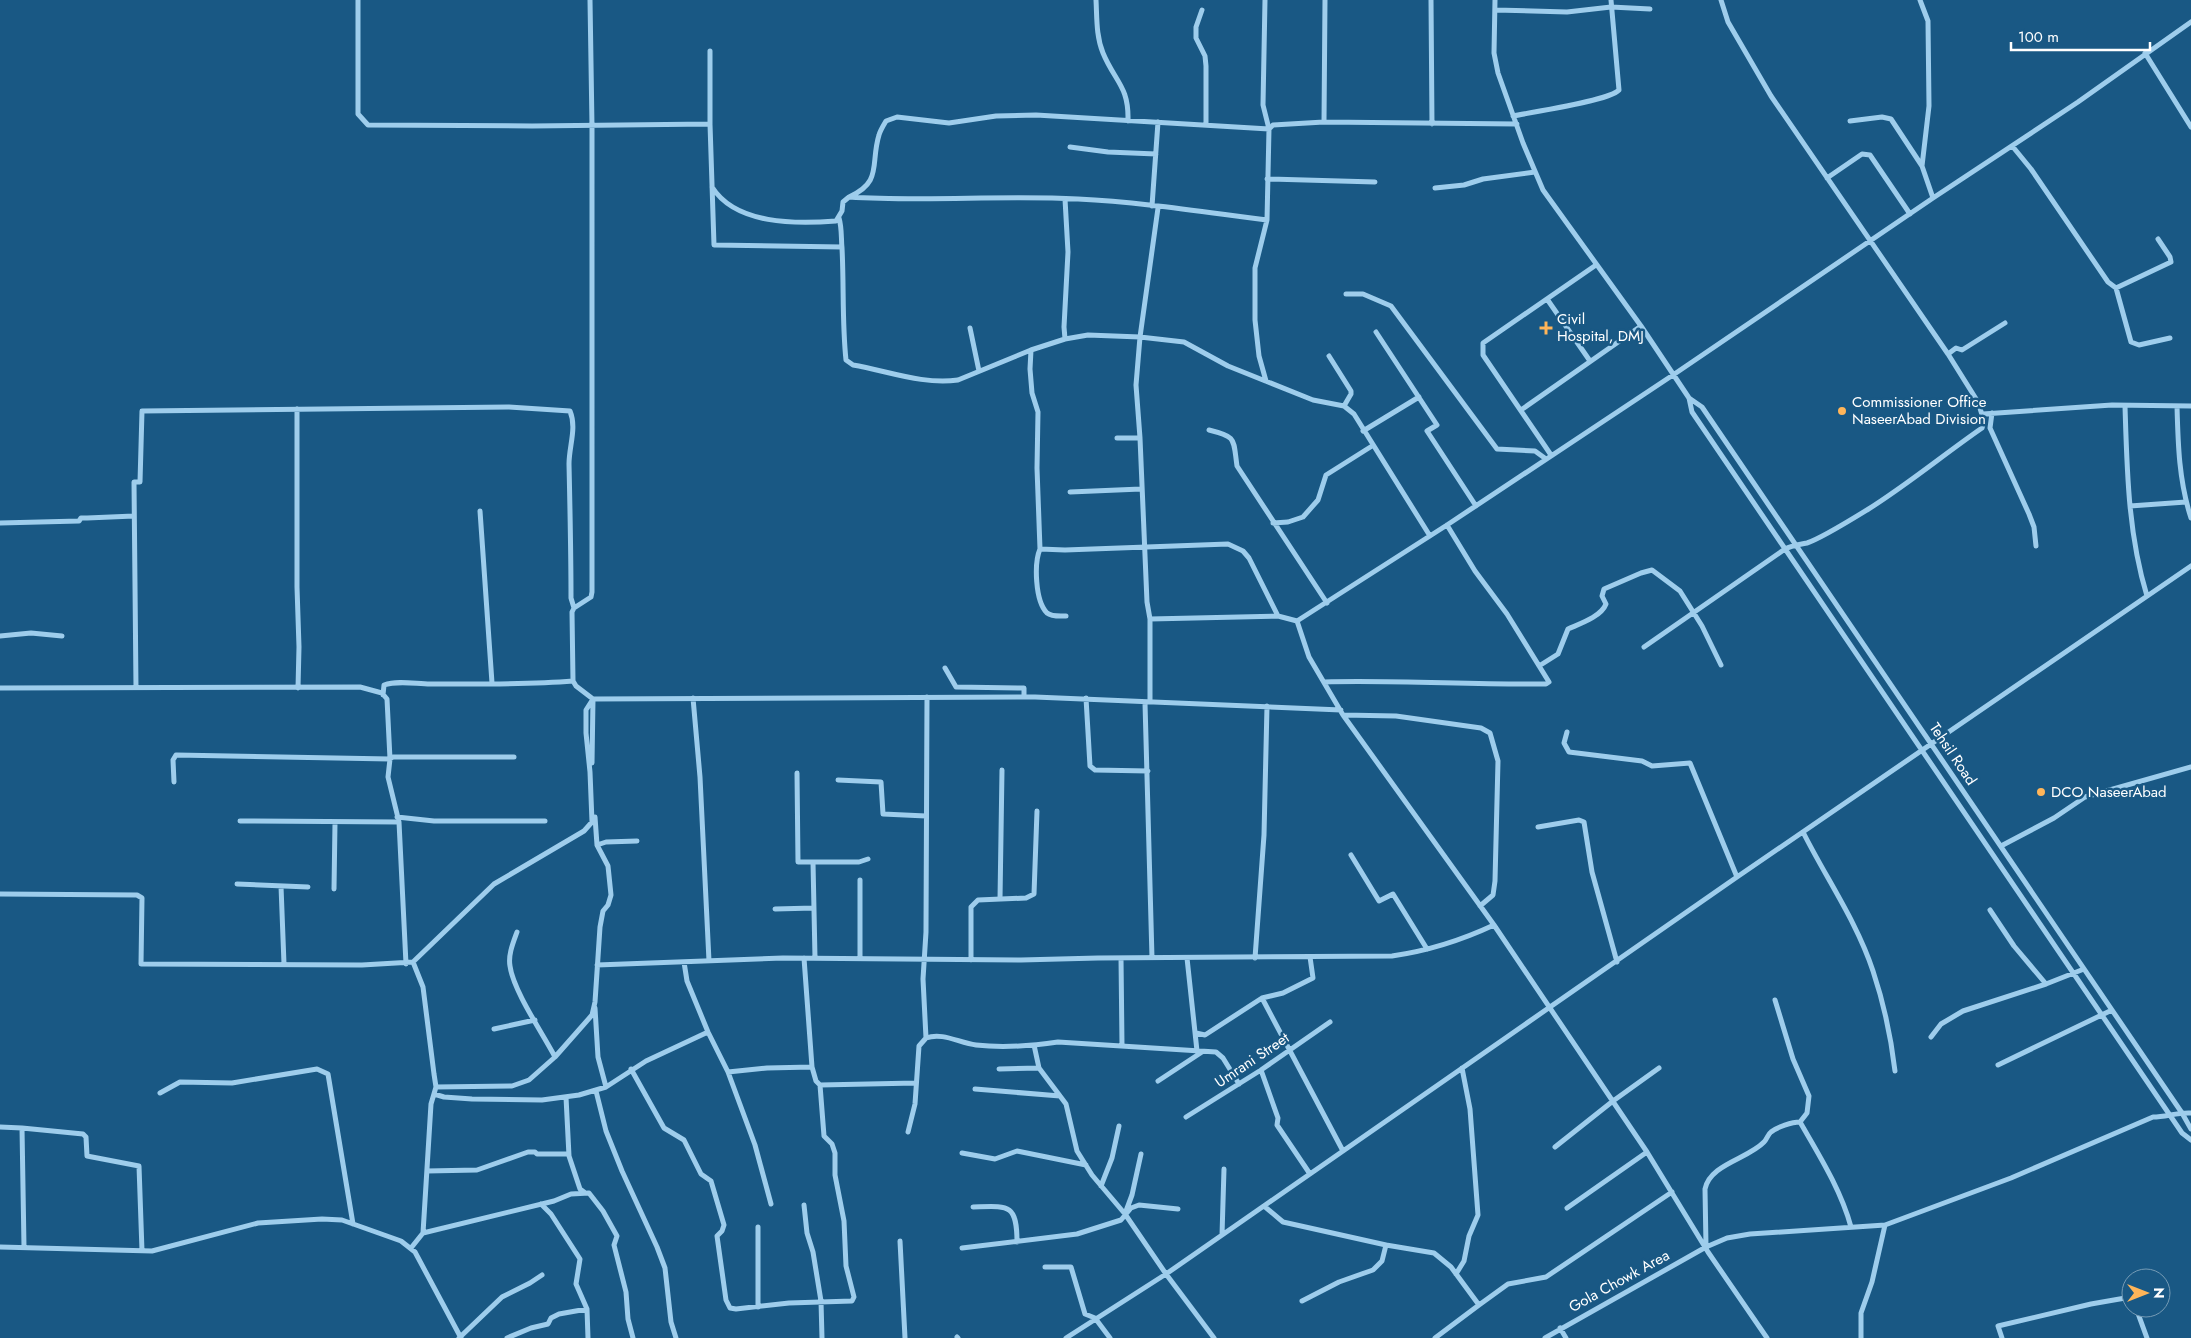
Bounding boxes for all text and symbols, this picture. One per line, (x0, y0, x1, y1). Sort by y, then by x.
scale bar (2011, 20, 2150, 52)
text: 100 m (2018, 26, 2059, 48)
place label: Civil Hospital, DMJ (1557, 308, 1644, 347)
marker: Civil Hospital, DMJ (1539, 321, 1553, 335)
place label: Commissioner Office NaseerAbad Division (1852, 391, 1987, 430)
marker: Commissioner Office NaseerAbad Division (1836, 405, 1848, 417)
street label: Tehsil Road (1924, 718, 1982, 790)
place label: DCO NaseerAbad (2051, 781, 2167, 803)
marker: DCO NaseerAbad (2035, 786, 2047, 798)
street label: Umrani Street (1210, 1027, 1294, 1093)
street label: Gola Chowk Area (1565, 1244, 1673, 1318)
north arrow (2121, 1268, 2171, 1318)
text: N (2149, 1287, 2169, 1299)

